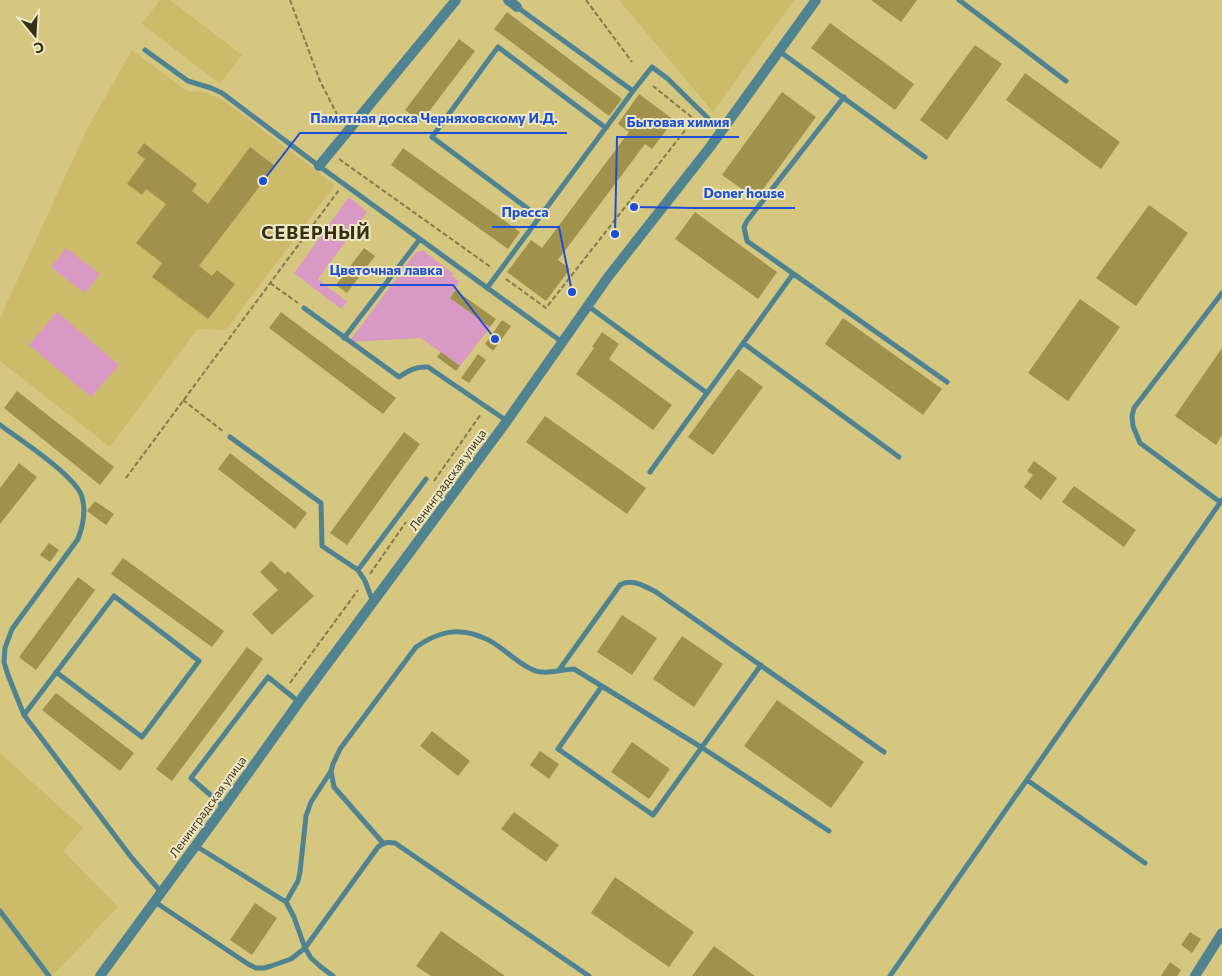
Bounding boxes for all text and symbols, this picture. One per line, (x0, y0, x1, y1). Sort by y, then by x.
north arrow (10, 10, 60, 60)
text: С (32, 38, 46, 57)
callout: Памятная доска Черняховскому И.Д. (300, 104, 567, 133)
callout: Бытовая химия (617, 108, 739, 137)
text: Памятная доска Черняховскому И.Д. (310, 109, 558, 126)
text: Бытовая химия (627, 113, 729, 130)
callout: Doner house (694, 179, 795, 208)
text: Doner house (704, 184, 784, 201)
callout: Пресса (492, 198, 559, 227)
text: Пресса (502, 203, 548, 220)
district label: СЕВЕРНЫЙ (261, 221, 371, 243)
callout: Цветочная лавка (320, 256, 453, 285)
text: Цветочная лавка (329, 261, 443, 278)
street label: Ленинградская улица (406, 426, 489, 533)
street label: Ленинградская улица (166, 753, 249, 860)

